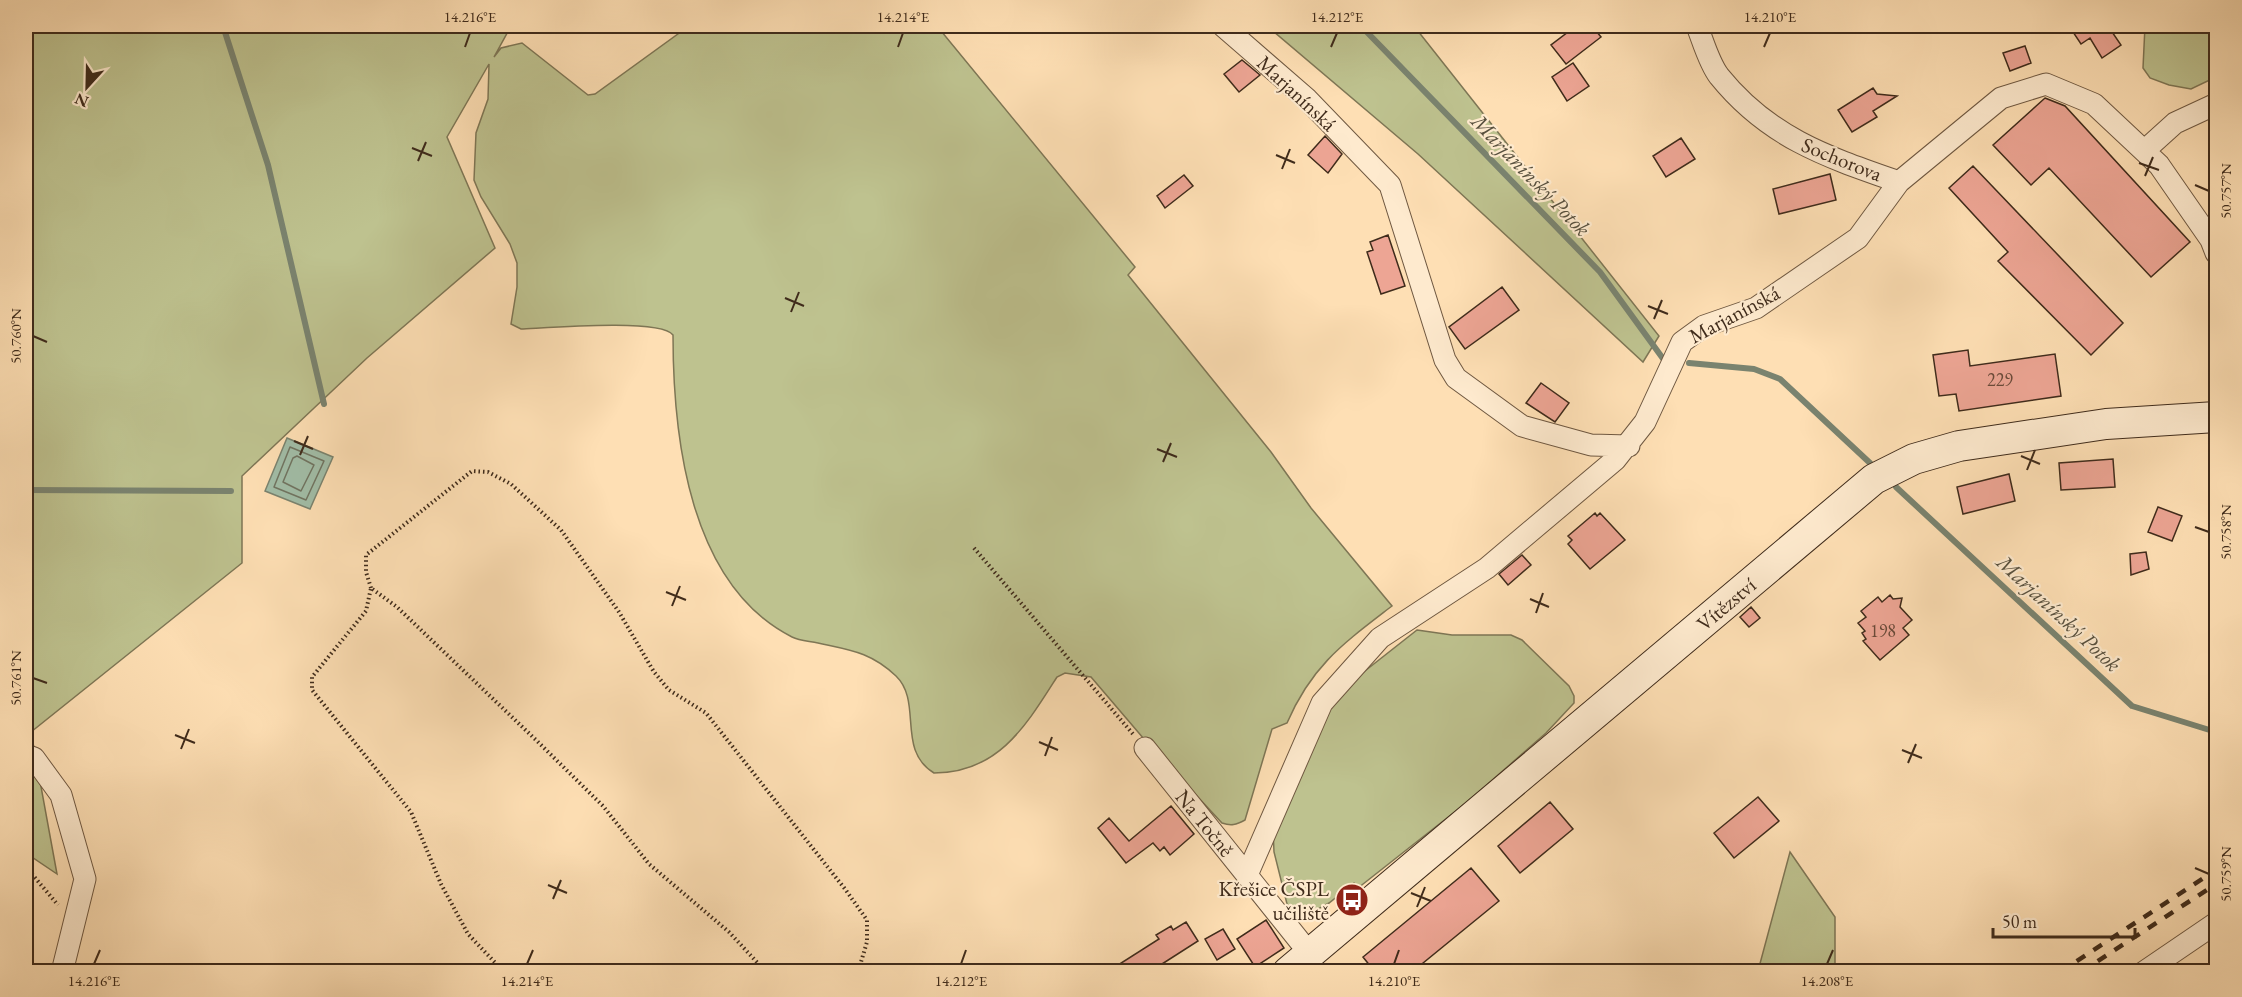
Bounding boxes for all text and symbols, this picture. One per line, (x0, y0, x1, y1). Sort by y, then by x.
text: 14.216°E (444, 7, 497, 26)
text: 14.214°E (877, 7, 930, 26)
text: 14.212°E (1311, 7, 1364, 26)
text: 14.210°E (1744, 7, 1797, 26)
street label: Marjanínská (1251, 49, 1343, 137)
north arrow (57, 57, 117, 117)
text: N (72, 88, 92, 113)
water label: Marjanínský Potok (1464, 106, 1597, 243)
street label: Sochorova (1798, 131, 1887, 188)
text: 50.757°N (2216, 163, 2235, 219)
street label: Marjanínská (1684, 278, 1785, 349)
text: 50.760°N (6, 308, 25, 364)
house number: 229 (1987, 368, 2013, 391)
text: 50.758°N (2216, 504, 2235, 560)
water label: Marjanínský Potok (1989, 546, 2127, 678)
street label: Vítězství (1691, 571, 1762, 637)
house number: 198 (1870, 619, 1896, 642)
text: 50.761°N (6, 650, 25, 706)
street label: Na Točně (1170, 784, 1240, 862)
text: 50.759°N (2216, 846, 2235, 902)
place label: Křešice ČSPL učiliště (1219, 875, 1330, 926)
bus stop icon: Křešice ČSPL učiliště (1334, 882, 1370, 918)
scale bar (1993, 901, 2136, 939)
text: 50 m (2002, 910, 2037, 933)
text: 14.216°E (68, 971, 121, 990)
text: 14.214°E (501, 971, 554, 990)
text: 14.212°E (935, 971, 988, 990)
text: 14.210°E (1368, 971, 1421, 990)
text: 14.208°E (1801, 971, 1854, 990)

